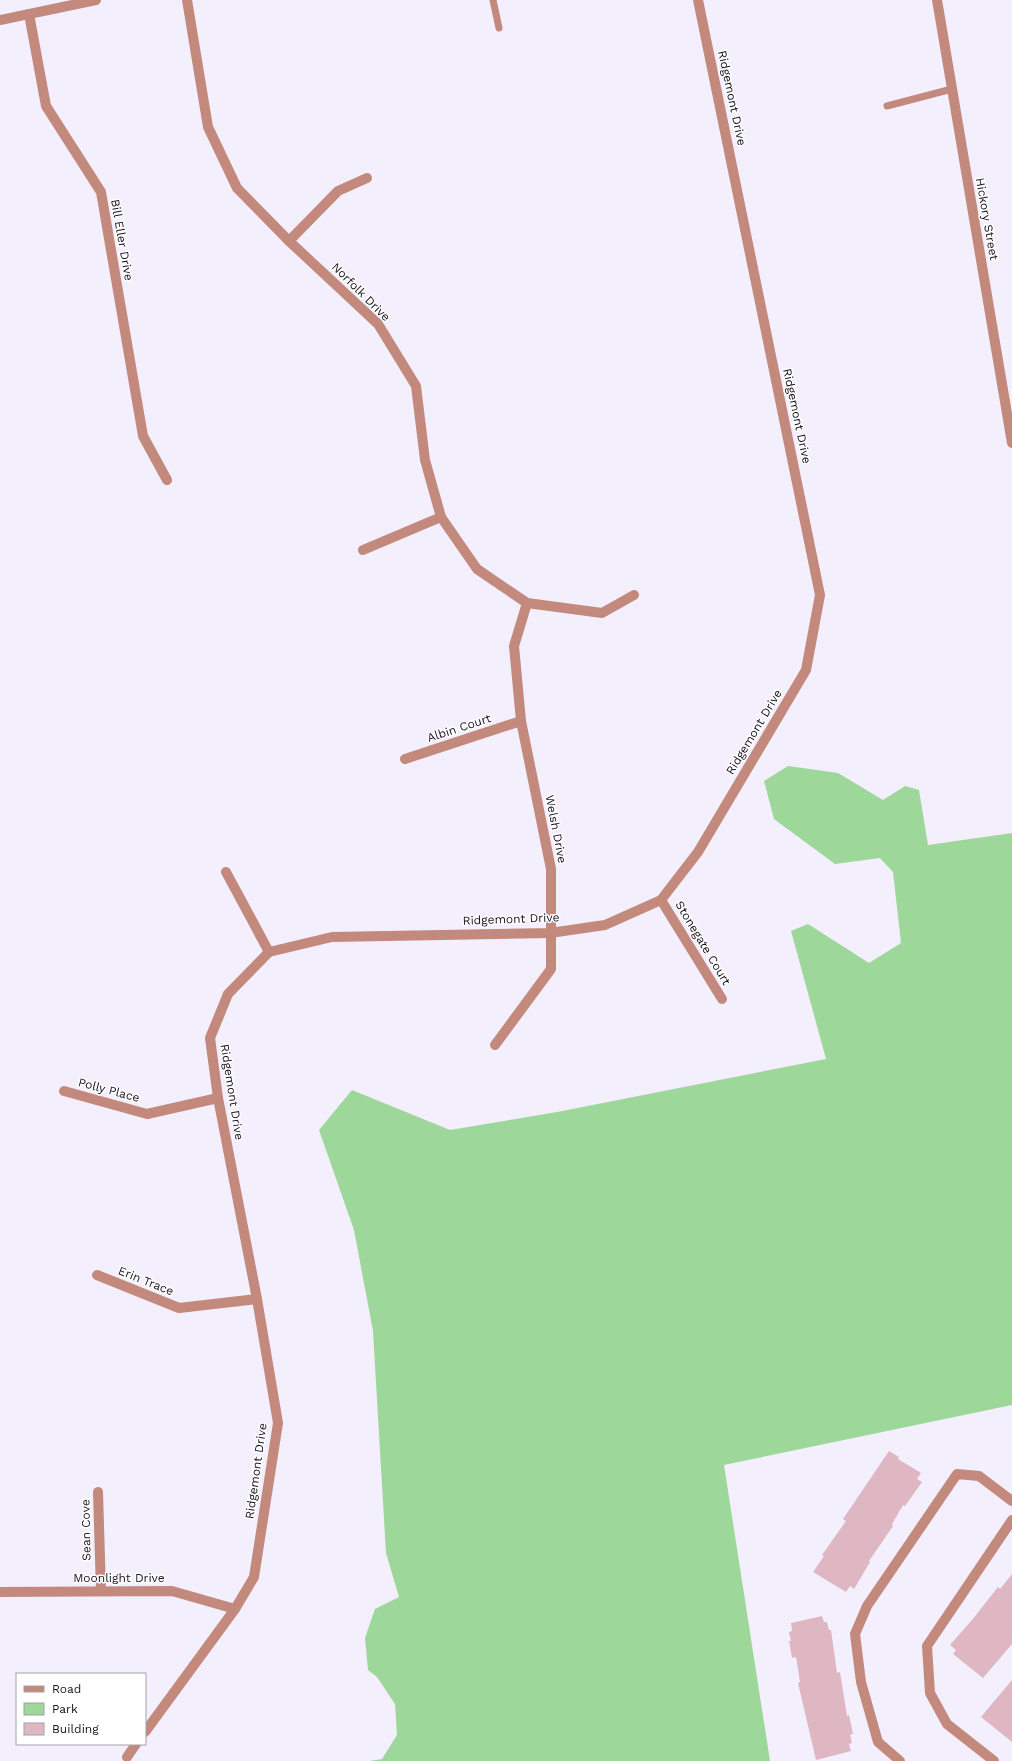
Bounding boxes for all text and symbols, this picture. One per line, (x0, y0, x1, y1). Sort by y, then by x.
street label: Ridgemont Drive (715, 49, 749, 147)
street label: Hickory Street (973, 177, 1001, 261)
street label: Bill Eller Drive (108, 198, 136, 282)
street label: Norfolk Drive (329, 260, 393, 324)
street label: Ridgemont Drive (780, 367, 814, 465)
street label: Ridgemont Drive (723, 687, 785, 777)
street label: Albin Court (425, 711, 493, 745)
street label: Welsh Drive (543, 794, 570, 864)
street label: Stonegate Court (672, 898, 734, 988)
street label: Ridgemont Drive (462, 910, 560, 928)
street label: Ridgemont Drive (218, 1043, 247, 1141)
street label: Polly Place (77, 1075, 141, 1105)
street label: Erin Trace (116, 1264, 176, 1298)
street label: Ridgemont Drive (242, 1422, 270, 1520)
street label: Sean Cove (78, 1499, 94, 1561)
street label: Moonlight Drive (73, 1571, 165, 1585)
legend (16, 1673, 146, 1745)
text: Road (52, 1682, 81, 1696)
text: Park (52, 1702, 78, 1716)
text: Building (52, 1722, 99, 1736)

